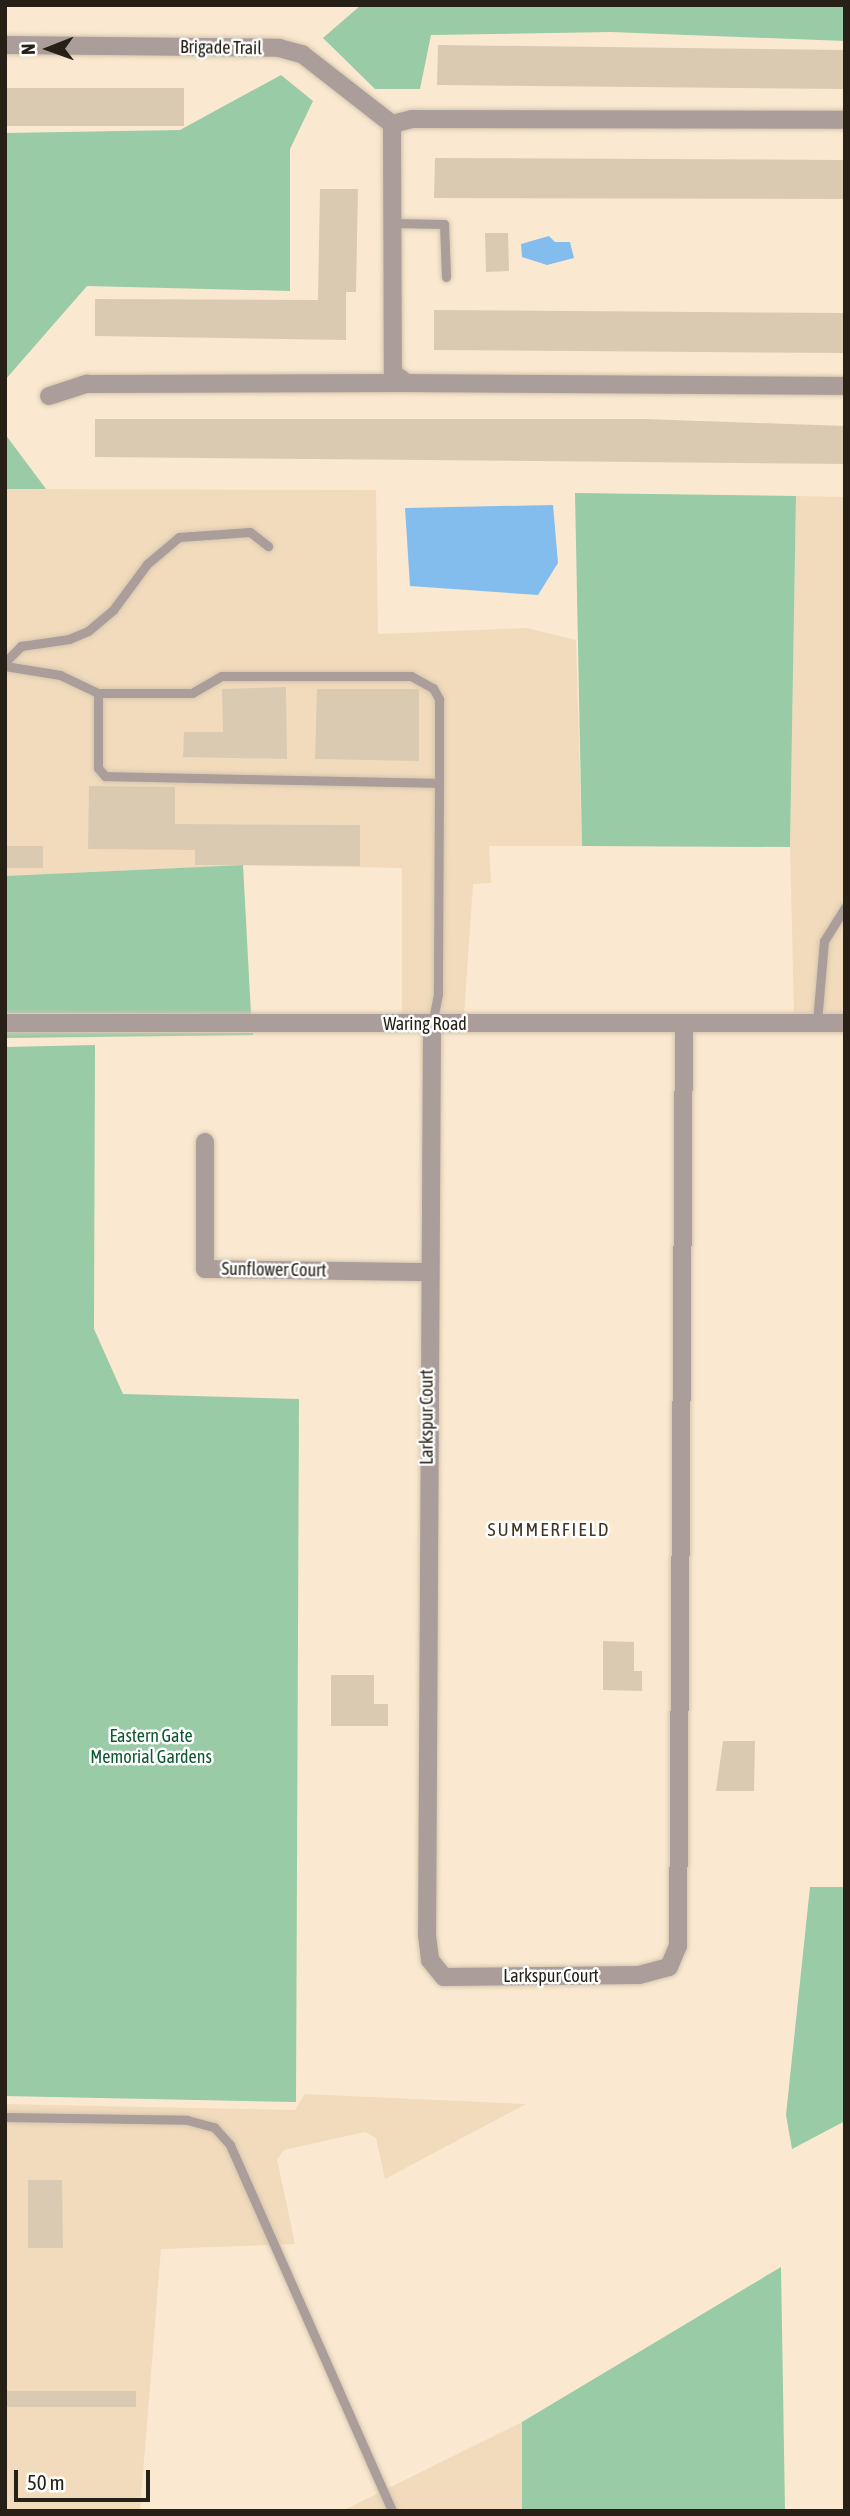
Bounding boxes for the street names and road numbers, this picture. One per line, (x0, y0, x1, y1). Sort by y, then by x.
street label: Brigade Trail (180, 36, 262, 60)
street label: Waring Road (383, 1013, 467, 1035)
street label: Sunflower Court (221, 1258, 327, 1282)
street label: Larkspur Court (416, 1369, 438, 1465)
street label: Larkspur Court (503, 1965, 599, 1987)

